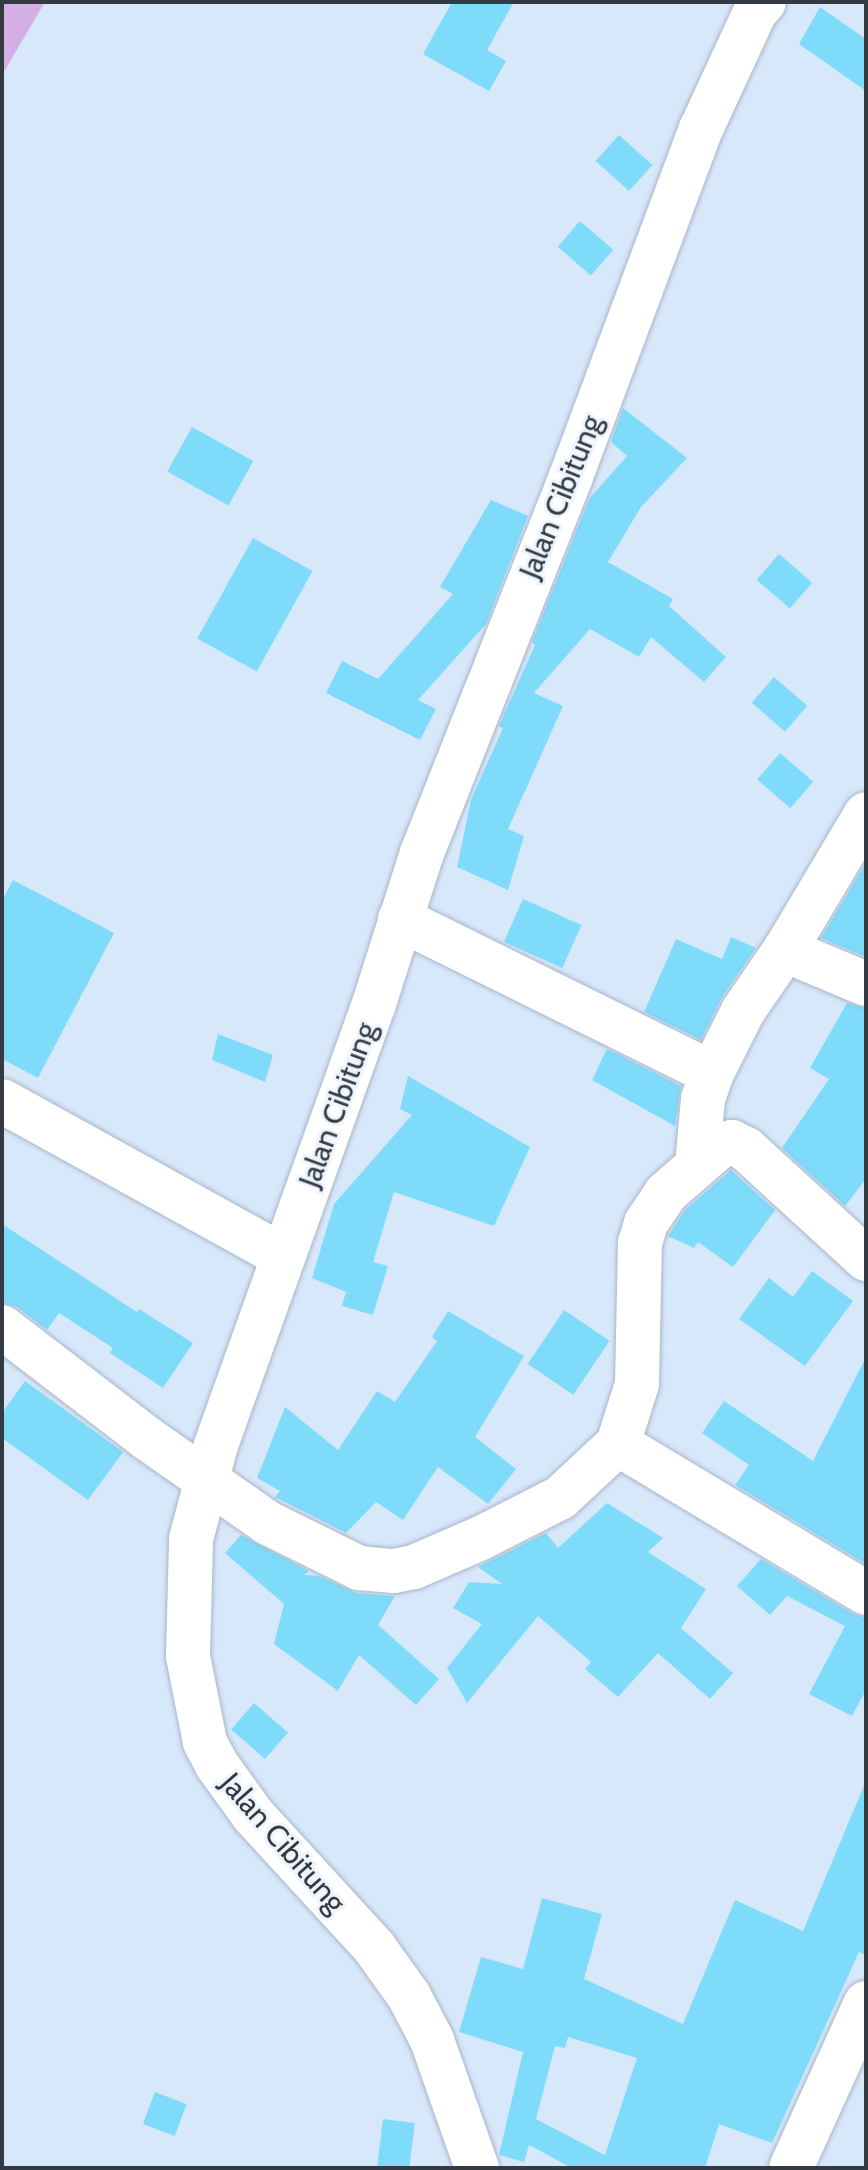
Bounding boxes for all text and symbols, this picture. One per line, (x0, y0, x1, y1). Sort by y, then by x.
street label: Jalan Cibitung (512, 410, 610, 584)
street label: Jalan Cibitung (291, 1018, 385, 1192)
street label: Jalan Cibitung (213, 1766, 353, 1920)

